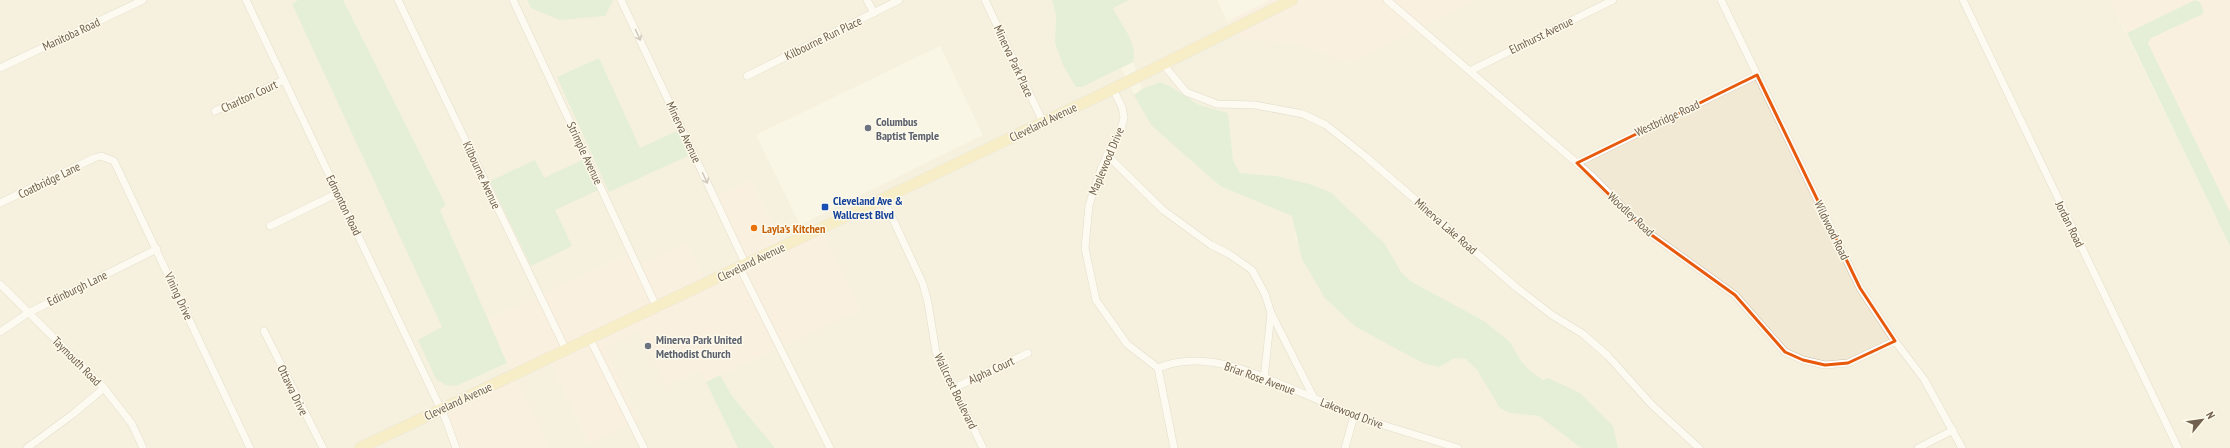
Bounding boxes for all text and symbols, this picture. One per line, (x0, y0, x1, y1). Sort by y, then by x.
street label: Kilbourne Run Place (782, 13, 864, 63)
street label: Elmhurst Avenue (1506, 13, 1576, 57)
street label: Manitoba Road (40, 14, 102, 54)
street label: Minerva Park Place (991, 23, 1037, 99)
one-way arrow (635, 29, 642, 41)
street label: Charlton Court (219, 76, 280, 116)
street label: Westbridge Road (1632, 97, 1702, 139)
street label: Minerva Avenue (663, 99, 705, 165)
street label: Cleveland Avenue (1007, 99, 1079, 145)
place label: Columbus Baptist Temple (876, 114, 939, 143)
street label: Strimple Avenue (564, 119, 606, 187)
marker: Columbus Baptist Temple (863, 123, 873, 133)
street label: Maplewood Drive (1085, 125, 1127, 197)
street label: Kilbourne Avenue (460, 139, 504, 211)
street label: Coatbridge Lane (15, 158, 83, 201)
street label: Edmonton Road (323, 172, 365, 238)
one-way arrow (702, 172, 709, 184)
street label: Woodley Road (1605, 189, 1657, 239)
place label: Cleveland Ave & Wallcrest Blvd (832, 193, 903, 222)
street label: Minerva Lake Road (1412, 195, 1480, 257)
street label: Jordan Road (2052, 197, 2088, 250)
street label: Wildwood Road (1811, 198, 1853, 262)
marker: Cleveland Ave & Wallcrest Blvd (820, 202, 830, 212)
place label: Layla's Kitchen (762, 221, 825, 236)
marker: Layla's Kitchen (749, 223, 759, 233)
street label: Cleveland Avenue (715, 239, 787, 285)
street label: Edinburgh Lane (45, 267, 109, 309)
street label: Vining Drive (161, 269, 197, 322)
place label: Minerva Park United Methodist Church (656, 332, 742, 361)
street label: Taymouth Road (49, 333, 105, 389)
marker: Minerva Park United Methodist Church (643, 341, 653, 351)
street label: Wallcrest Boulevard (931, 351, 981, 431)
street label: Alpha Court (966, 353, 1017, 387)
street label: Briar Rose Avenue (1223, 358, 1297, 398)
street label: Ottawa Drive (274, 362, 312, 418)
street label: Cleveland Avenue (422, 379, 494, 423)
street label: Lakewood Drive (1319, 394, 1385, 432)
north arrow (2182, 400, 2222, 440)
text: N (2203, 409, 2218, 421)

